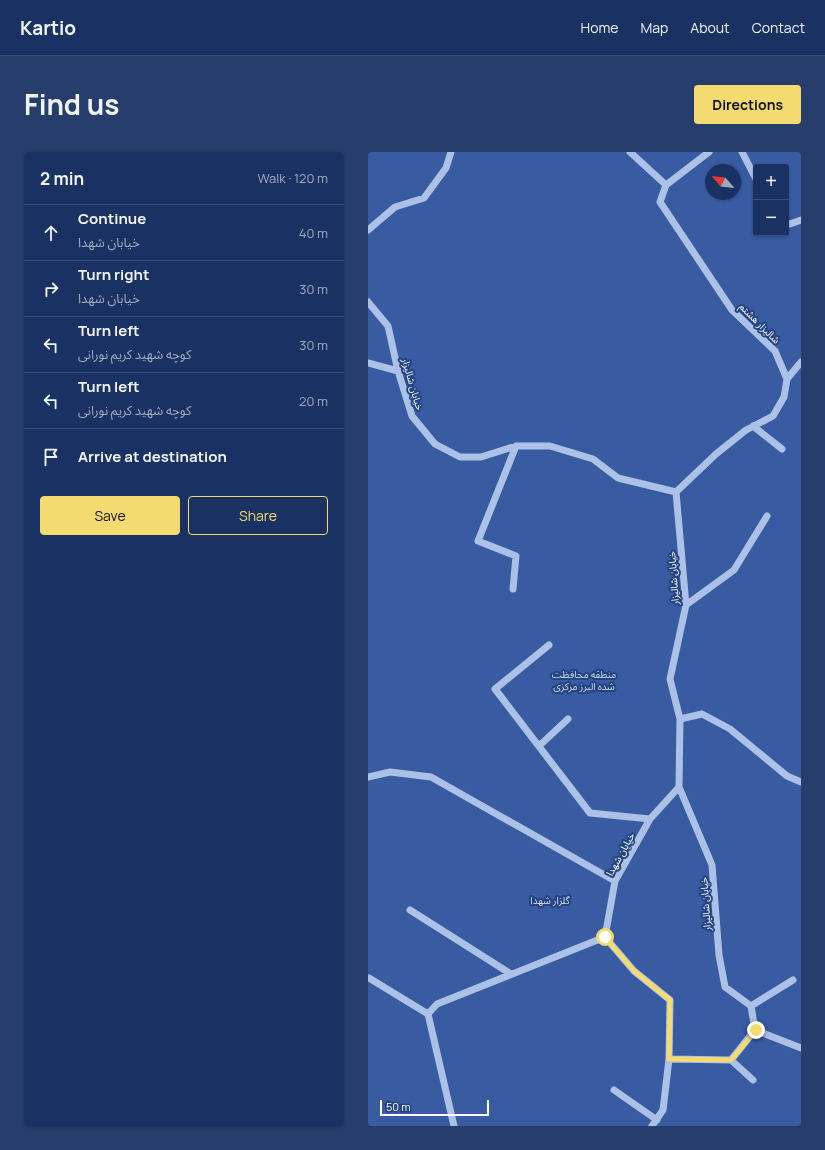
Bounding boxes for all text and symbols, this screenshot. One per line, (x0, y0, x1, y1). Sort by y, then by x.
text: Kartio (20, 15, 76, 41)
text: Home (581, 18, 618, 37)
text: Map (640, 18, 668, 37)
text: About (690, 18, 730, 37)
text: Contact (752, 18, 805, 37)
text: Find us (24, 85, 119, 123)
button: Directions (694, 85, 801, 124)
north arrow (705, 164, 741, 200)
map controls (753, 164, 789, 236)
button: + (753, 164, 789, 200)
text: 2 min (40, 167, 84, 190)
text: Walk · 120 m (258, 169, 328, 187)
button: − (753, 200, 789, 236)
text: Continue (78, 208, 146, 229)
icon: ahead (40, 222, 62, 244)
text: 40 m (299, 224, 328, 242)
text: خیابان شهدا (78, 233, 140, 251)
text: Turn right (78, 264, 149, 285)
icon: right (40, 278, 62, 300)
text: 30 m (299, 280, 328, 298)
text: خیابان شهدا (78, 289, 140, 307)
street label: شالیزار هشتم (736, 300, 784, 347)
text: Turn left (78, 320, 140, 341)
icon: left (40, 334, 62, 356)
text: 30 m (299, 336, 328, 354)
text: کوچه شهید کریم نورانی (78, 345, 191, 363)
street label: خیابان شالیزار (399, 355, 427, 412)
text: Turn left (78, 376, 140, 397)
icon: left (40, 390, 62, 412)
text: 20 m (299, 392, 328, 410)
text: کوچه شهید کریم نورانی (78, 401, 191, 419)
icon: arrive (40, 446, 62, 468)
text: Arrive at destination (78, 446, 227, 467)
button: Save (40, 496, 180, 535)
button: Share (188, 496, 328, 535)
street label: خیابان شالیزار (664, 551, 682, 606)
park label: منطقه محافظت شده البرز مرکزی (552, 667, 616, 693)
street label: خیابان شهدا (602, 830, 638, 878)
street label: خیابان شالیزار (696, 877, 714, 932)
park label: گلزار شهدا (530, 893, 571, 907)
route start (596, 928, 614, 946)
route end (747, 1021, 765, 1039)
scale bar (380, 1098, 489, 1117)
text: 50 m (386, 1099, 411, 1114)

